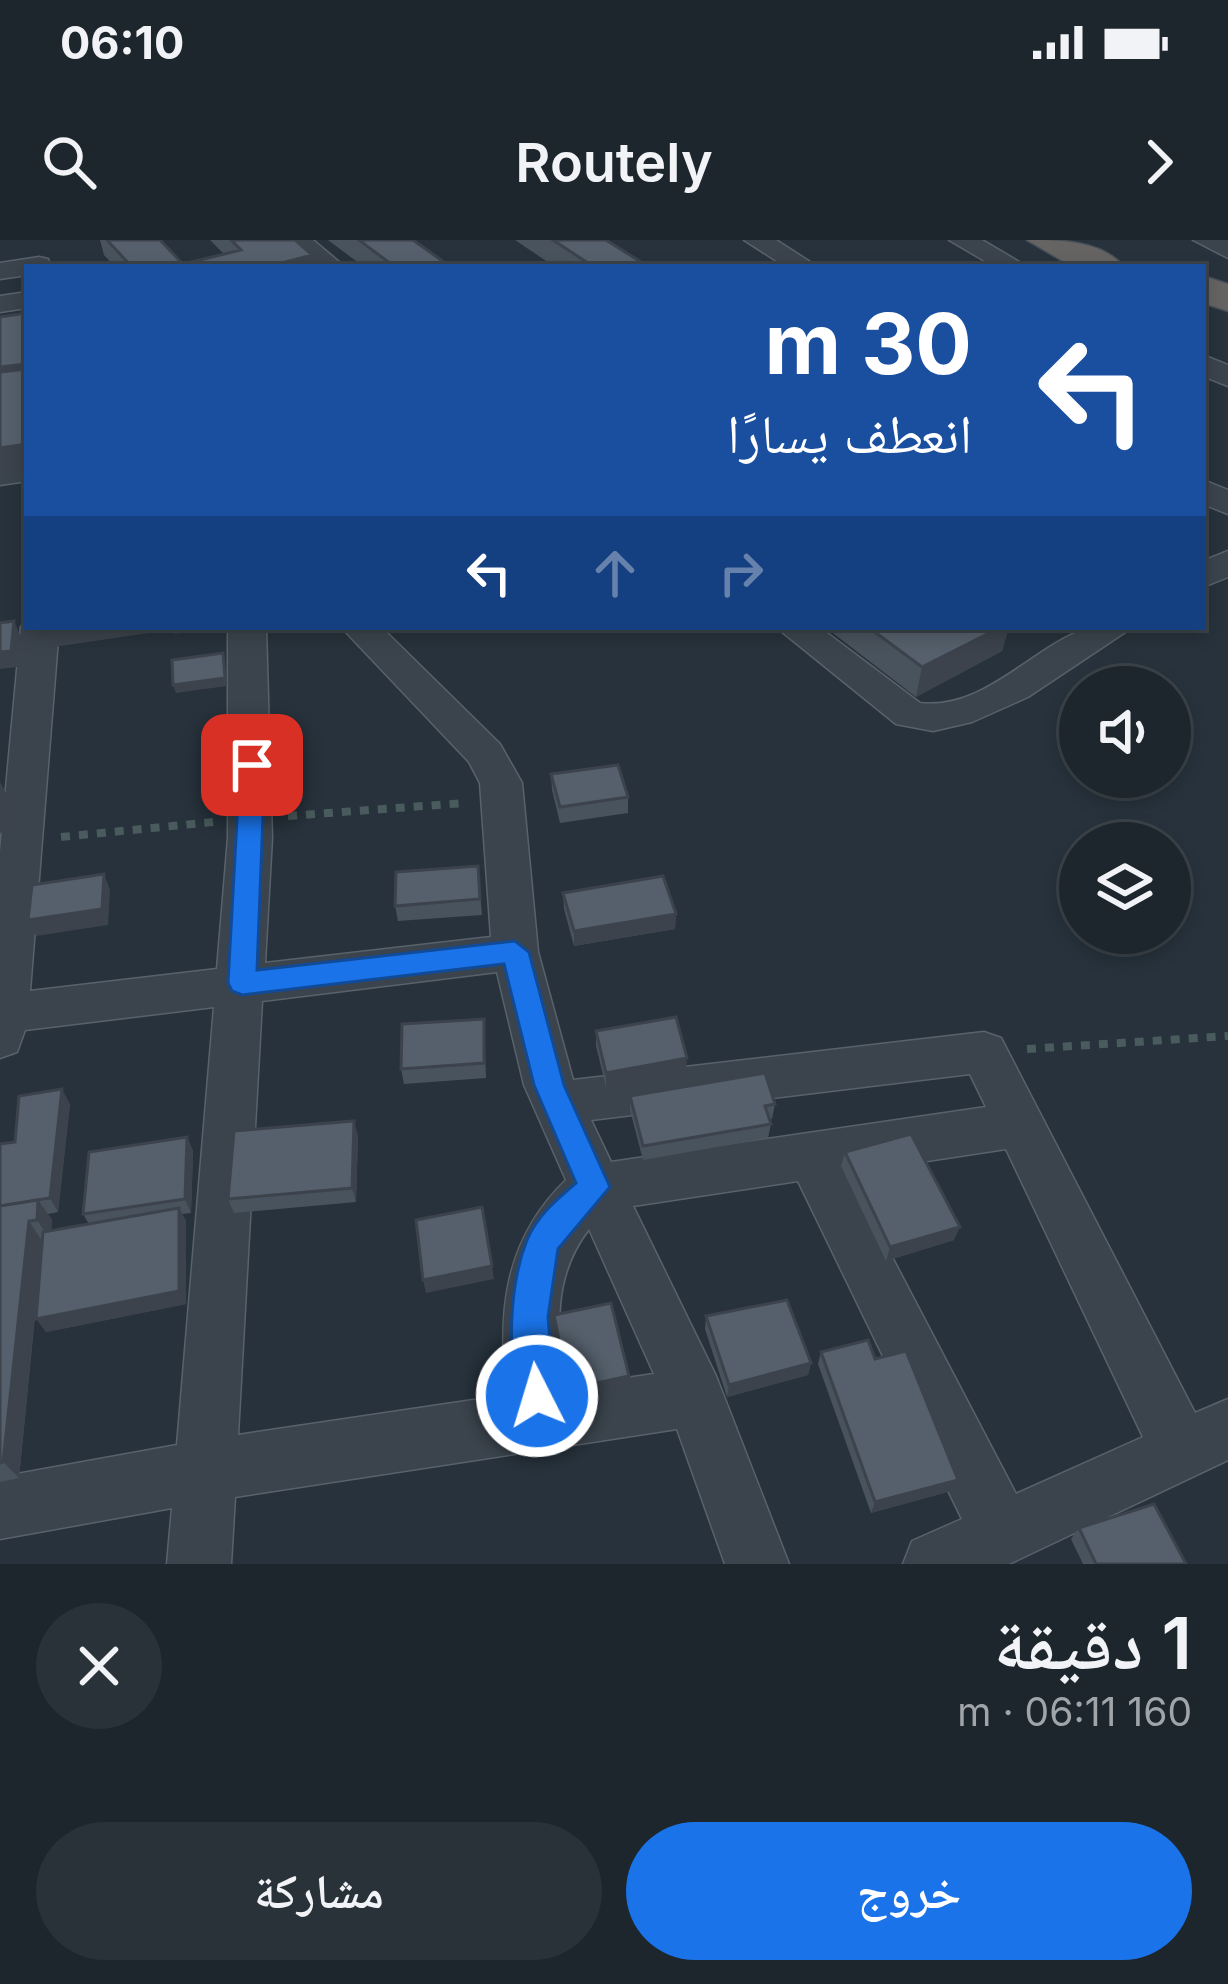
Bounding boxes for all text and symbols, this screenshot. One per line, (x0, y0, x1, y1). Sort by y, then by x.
text: 06:10 (60, 15, 184, 70)
icon: search (36, 129, 102, 195)
icon: forward (1126, 129, 1192, 195)
text: Routely (515, 130, 713, 195)
text: 30 m (765, 293, 972, 394)
icon: left (1014, 312, 1170, 468)
text: انعطف يسارًا (727, 401, 972, 466)
icon: left (456, 540, 522, 606)
icon: ahead (582, 540, 648, 606)
icon: right (708, 540, 774, 606)
map controls (1059, 666, 1191, 954)
button: sound (1059, 666, 1191, 798)
pin (201, 714, 303, 816)
icon: arrive (219, 732, 285, 798)
button: layers (1059, 822, 1191, 954)
position arrow (474, 1333, 600, 1459)
text: 1 دقيقة (994, 1599, 1192, 1686)
button: close (36, 1603, 162, 1729)
text: 160 m · 06:11 (957, 1688, 1192, 1735)
button: مشاركة (36, 1822, 602, 1960)
button: خروج (626, 1822, 1192, 1960)

